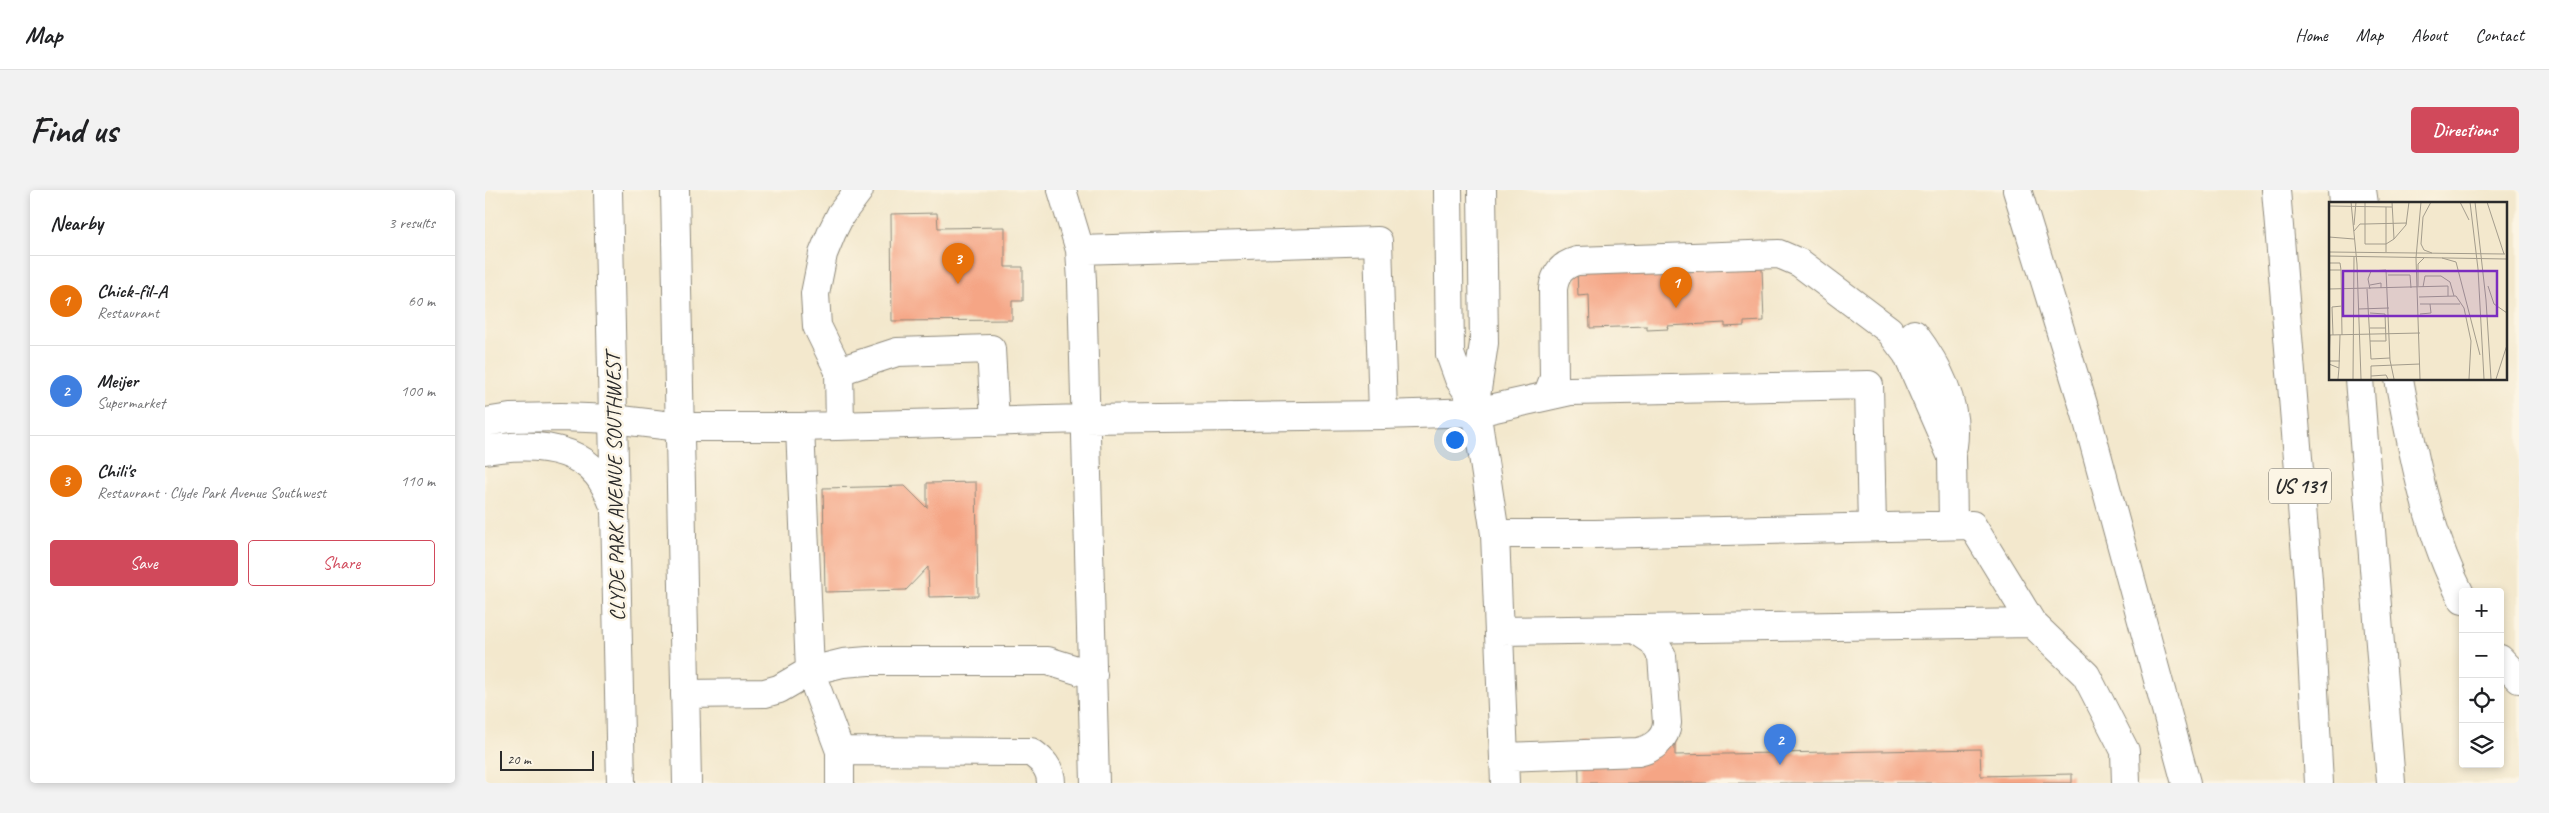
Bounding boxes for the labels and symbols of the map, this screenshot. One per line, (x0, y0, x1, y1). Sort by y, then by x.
inset map (2329, 202, 2507, 380)
pin: 3 (942, 243, 974, 284)
pin: 1 (1660, 267, 1692, 308)
street label: CLYDE PARK AVENUE SOUTHWEST (600, 347, 630, 621)
your location (1442, 427, 1468, 453)
road number: US 131 (2269, 468, 2331, 504)
pin: 2 (1764, 724, 1796, 765)
scale bar (500, 748, 594, 771)

